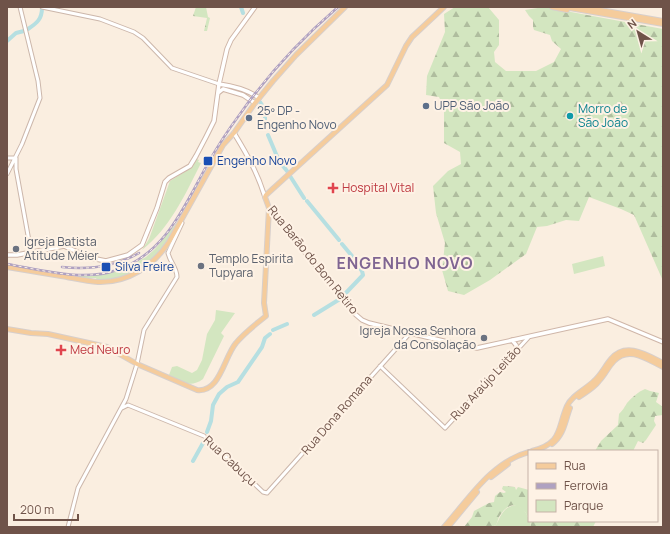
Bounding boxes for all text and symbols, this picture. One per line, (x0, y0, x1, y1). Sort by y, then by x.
north arrow (618, 12, 658, 52)
text: N (624, 15, 639, 32)
place label: UPP São João (434, 97, 509, 114)
place label: Morro de São João (578, 100, 628, 131)
marker: UPP São João (421, 101, 431, 111)
place label: 25º DP - Engenho Novo (257, 102, 337, 133)
marker: Morro de São João (565, 111, 575, 121)
marker: 25º DP - Engenho Novo (244, 113, 254, 123)
place label: Engenho Novo (217, 152, 297, 169)
marker: Engenho Novo (202, 155, 214, 167)
place label: Hospital Vital (342, 179, 414, 196)
marker: Hospital Vital (327, 182, 339, 194)
street label: Rua Barão do Bom Retiro (264, 202, 363, 318)
place label: Igreja Batista Atitude Méier (24, 233, 99, 264)
marker: Igreja Batista Atitude Méier (11, 244, 21, 254)
place label: Templo Espirita Tupyara (209, 250, 293, 281)
district label: ENGENHO NOVO (336, 252, 474, 274)
place label: Silva Freire (115, 258, 174, 275)
marker: Silva Freire (100, 261, 112, 273)
marker: Templo Espirita Tupyara (196, 261, 206, 271)
place label: Igreja Nossa Senhora da Consolação (360, 322, 476, 353)
marker: Igreja Nossa Senhora da Consolação (479, 333, 489, 343)
place label: Med Neuro (70, 341, 130, 358)
street label: Rua Araújo Leitão (447, 342, 525, 424)
marker: Med Neuro (55, 344, 67, 356)
street label: Rua Dona Romana (297, 371, 376, 458)
street label: Rua Cabuçu (200, 432, 261, 490)
legend (528, 450, 658, 522)
text: Rua (564, 457, 585, 474)
text: Ferrovia (564, 477, 608, 494)
scale bar (14, 496, 78, 522)
text: Parque (564, 497, 603, 514)
text: 200 m (20, 501, 54, 518)

